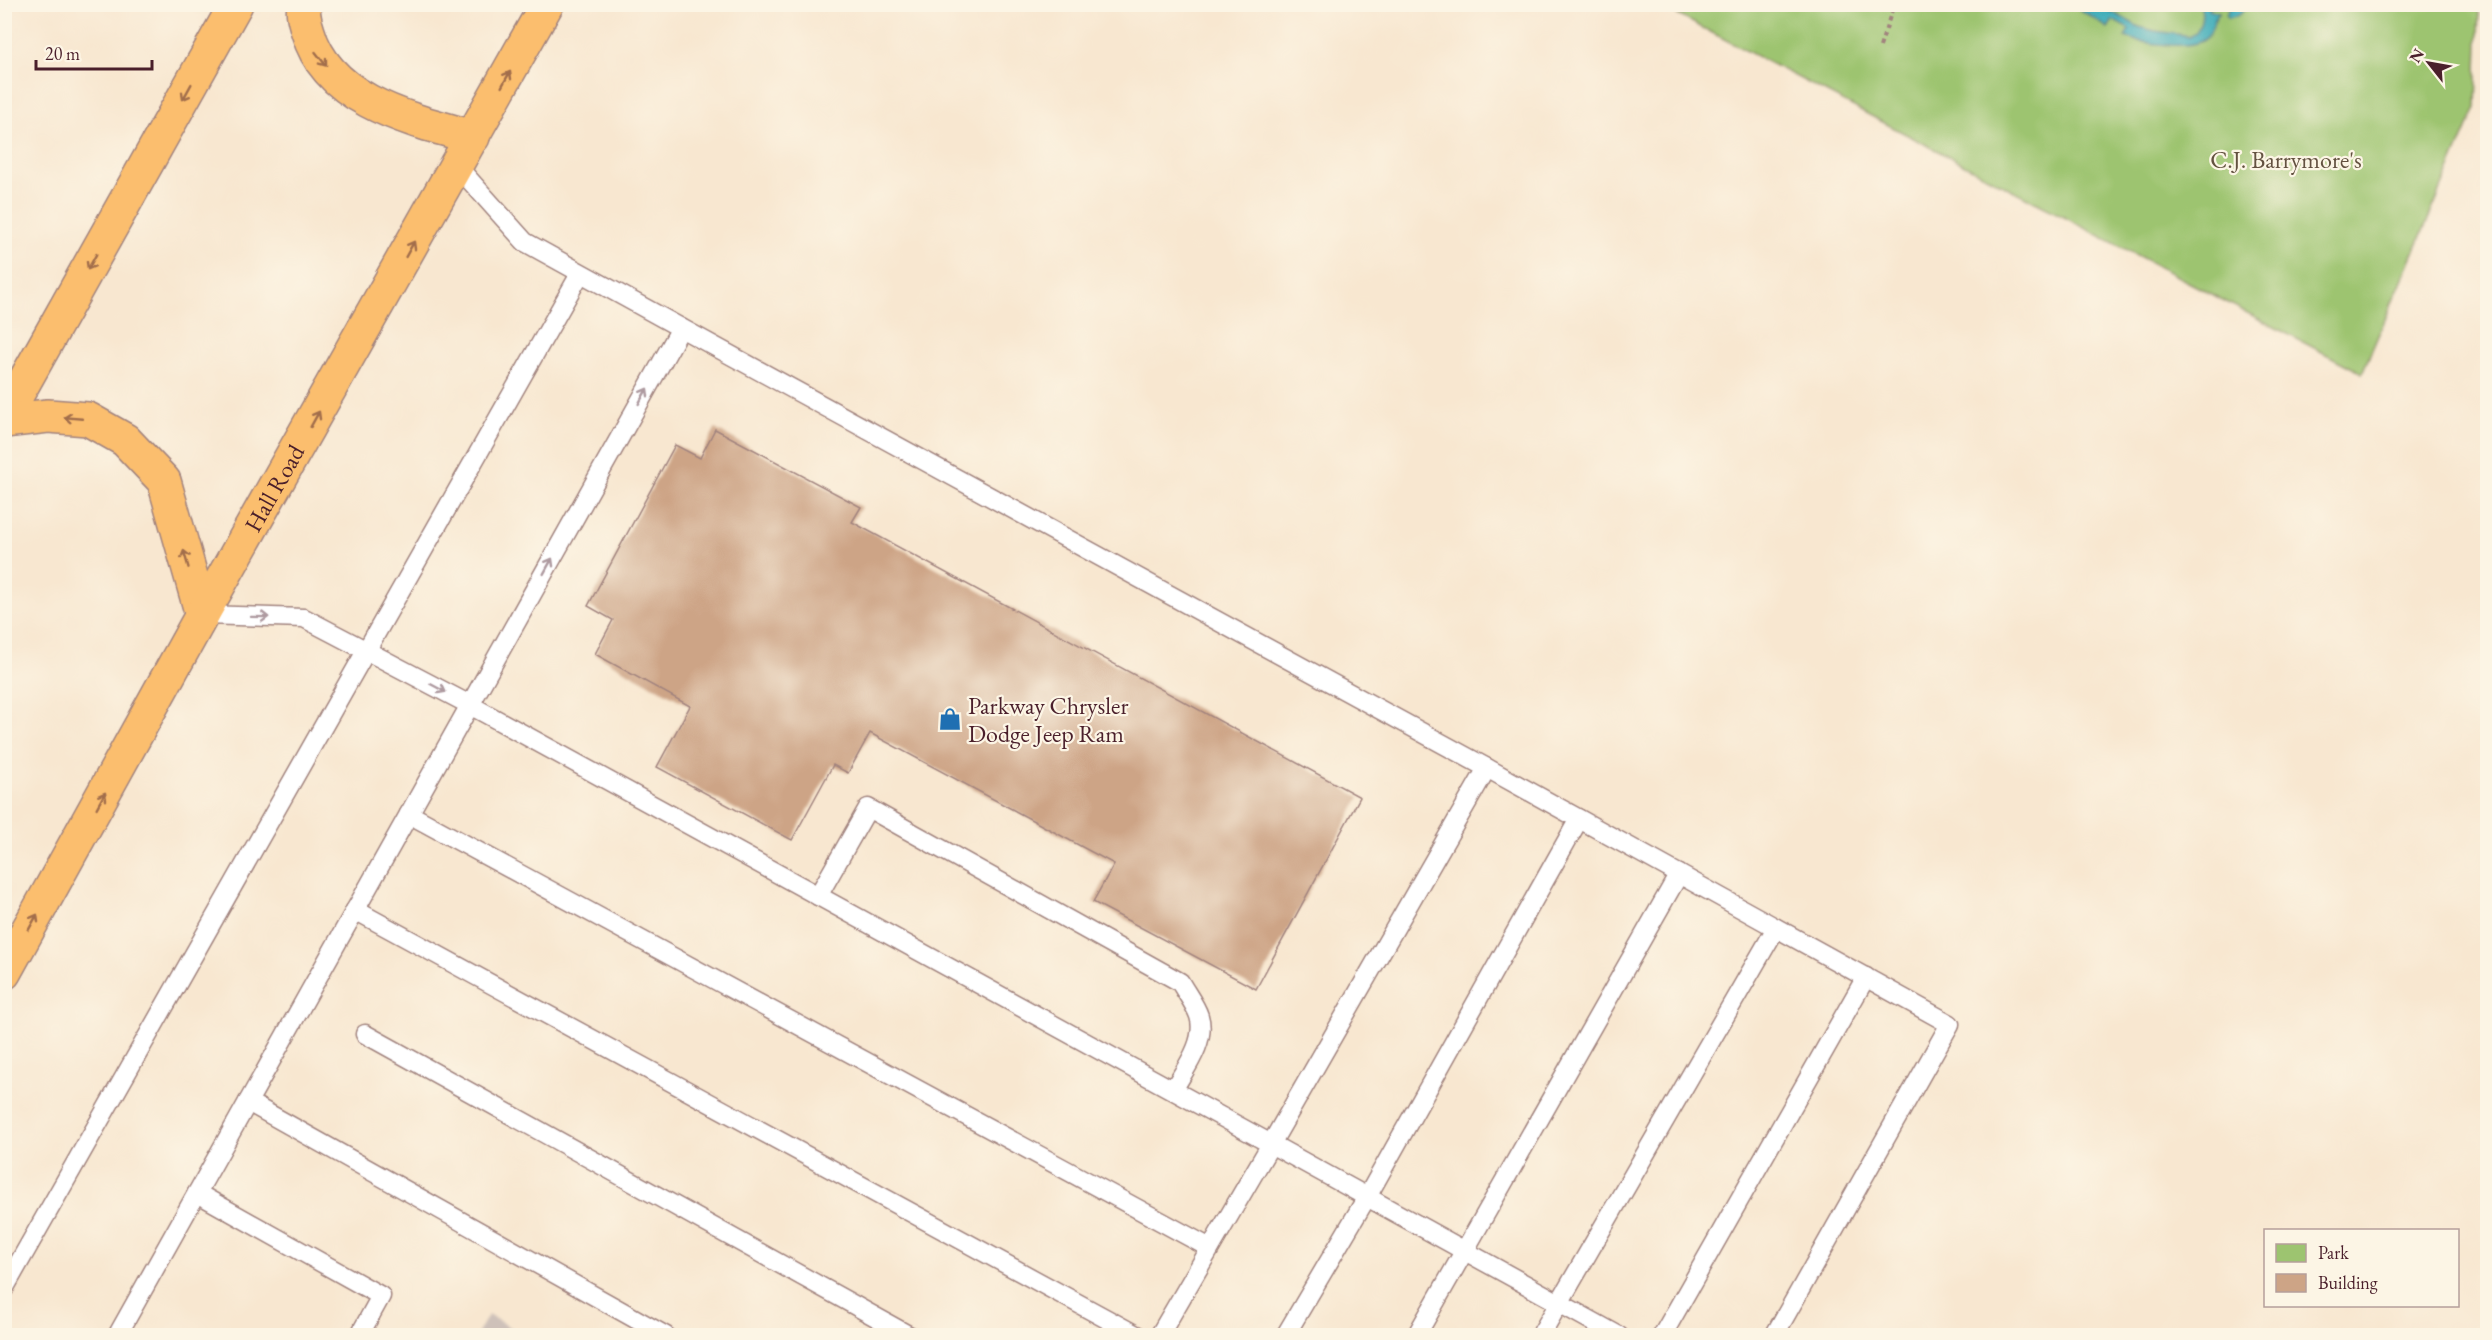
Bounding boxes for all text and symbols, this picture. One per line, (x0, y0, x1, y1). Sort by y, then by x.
scale bar (36, 33, 152, 71)
north arrow (2399, 33, 2459, 93)
text: 20 m (45, 42, 80, 65)
text: N (2404, 45, 2429, 66)
one-way arrow (314, 51, 327, 67)
one-way arrow (500, 71, 512, 88)
one-way arrow (181, 83, 193, 100)
park label: C.J. Barrymore's (2210, 144, 2362, 175)
one-way arrow (405, 241, 417, 258)
one-way arrow (86, 253, 98, 270)
one-way arrow (637, 388, 649, 405)
one-way arrow (309, 411, 321, 428)
one-way arrow (64, 412, 84, 423)
street label: Hall Road (237, 438, 311, 537)
one-way arrow (180, 550, 191, 569)
one-way arrow (542, 558, 554, 575)
one-way arrow (250, 611, 270, 623)
one-way arrow (429, 683, 447, 694)
place label: Parkway Chrysler Dodge Jeep Ram (968, 690, 1128, 749)
shop icon: Parkway Chrysler Dodge Jeep Ram (937, 706, 963, 732)
one-way arrow (95, 792, 107, 809)
one-way arrow (27, 914, 39, 931)
legend (2264, 1229, 2459, 1307)
text: Park (2318, 1241, 2349, 1264)
text: Building (2318, 1271, 2378, 1294)

